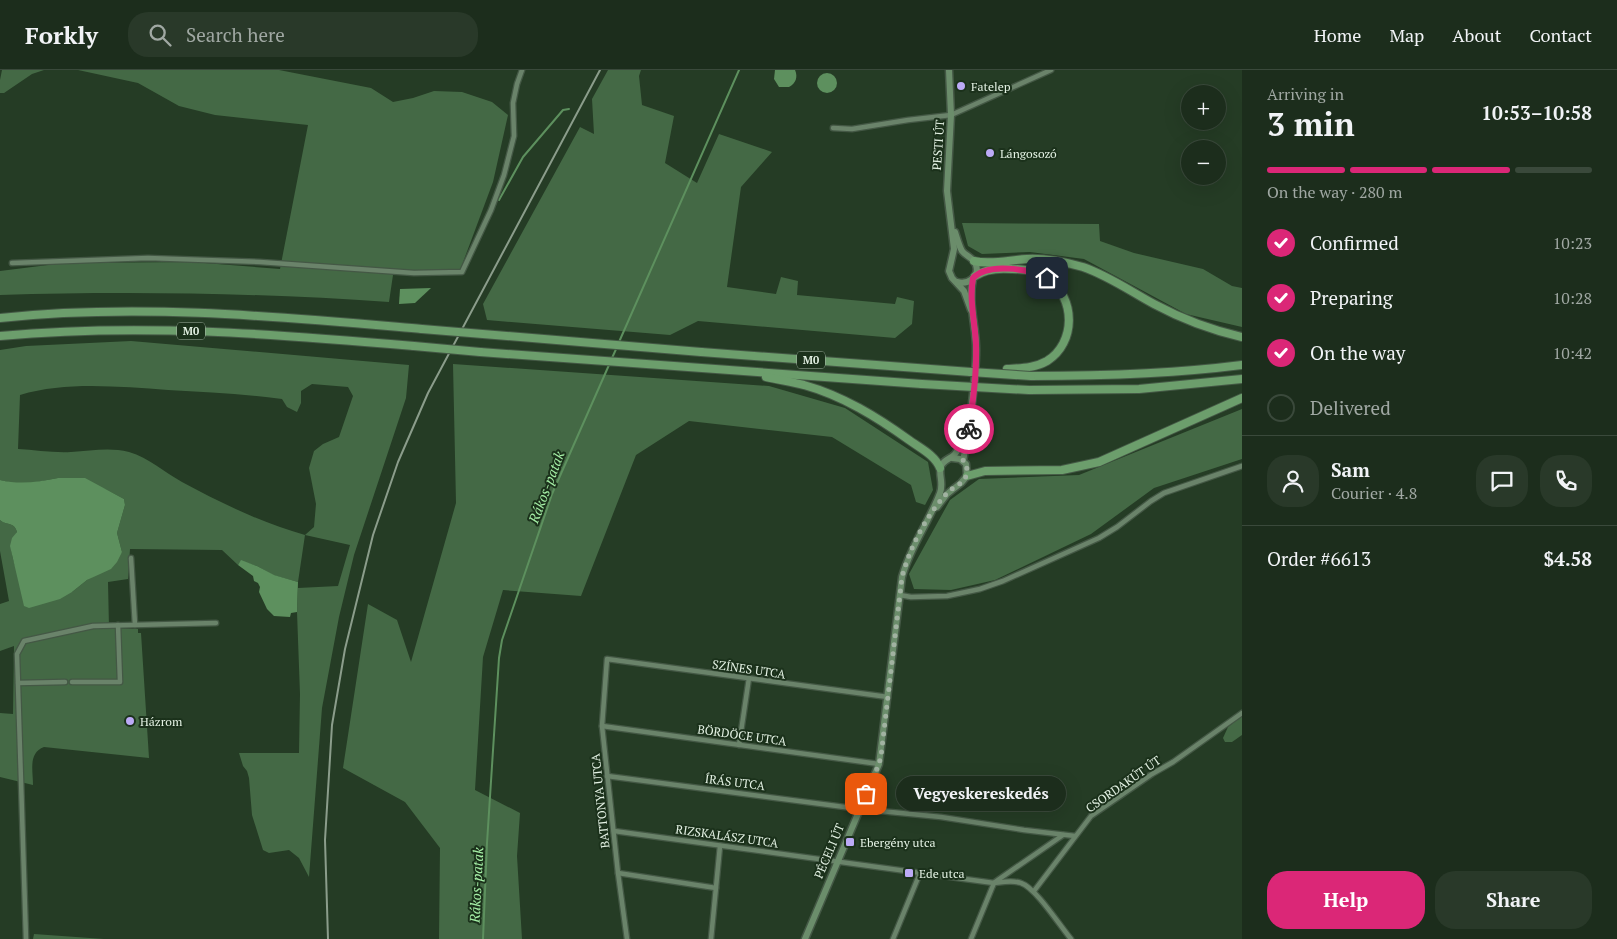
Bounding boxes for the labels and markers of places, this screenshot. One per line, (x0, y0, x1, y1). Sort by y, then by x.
place label: Fatelep (971, 79, 1011, 94)
marker: Fatelep (955, 80, 967, 92)
place label: Lángosozó (1000, 146, 1057, 161)
marker: Lángosozó (984, 147, 996, 159)
pin (1026, 257, 1068, 299)
place label: Házrom (140, 714, 183, 729)
marker: Házrom (124, 715, 136, 727)
pin (845, 773, 887, 815)
callout: Vegyeskereskedés (896, 776, 1066, 812)
place label: Ebergény utca (860, 835, 936, 850)
marker: Ebergény utca (844, 836, 856, 848)
place label: Ede utca (919, 866, 965, 881)
marker: Ede utca (903, 867, 915, 879)

